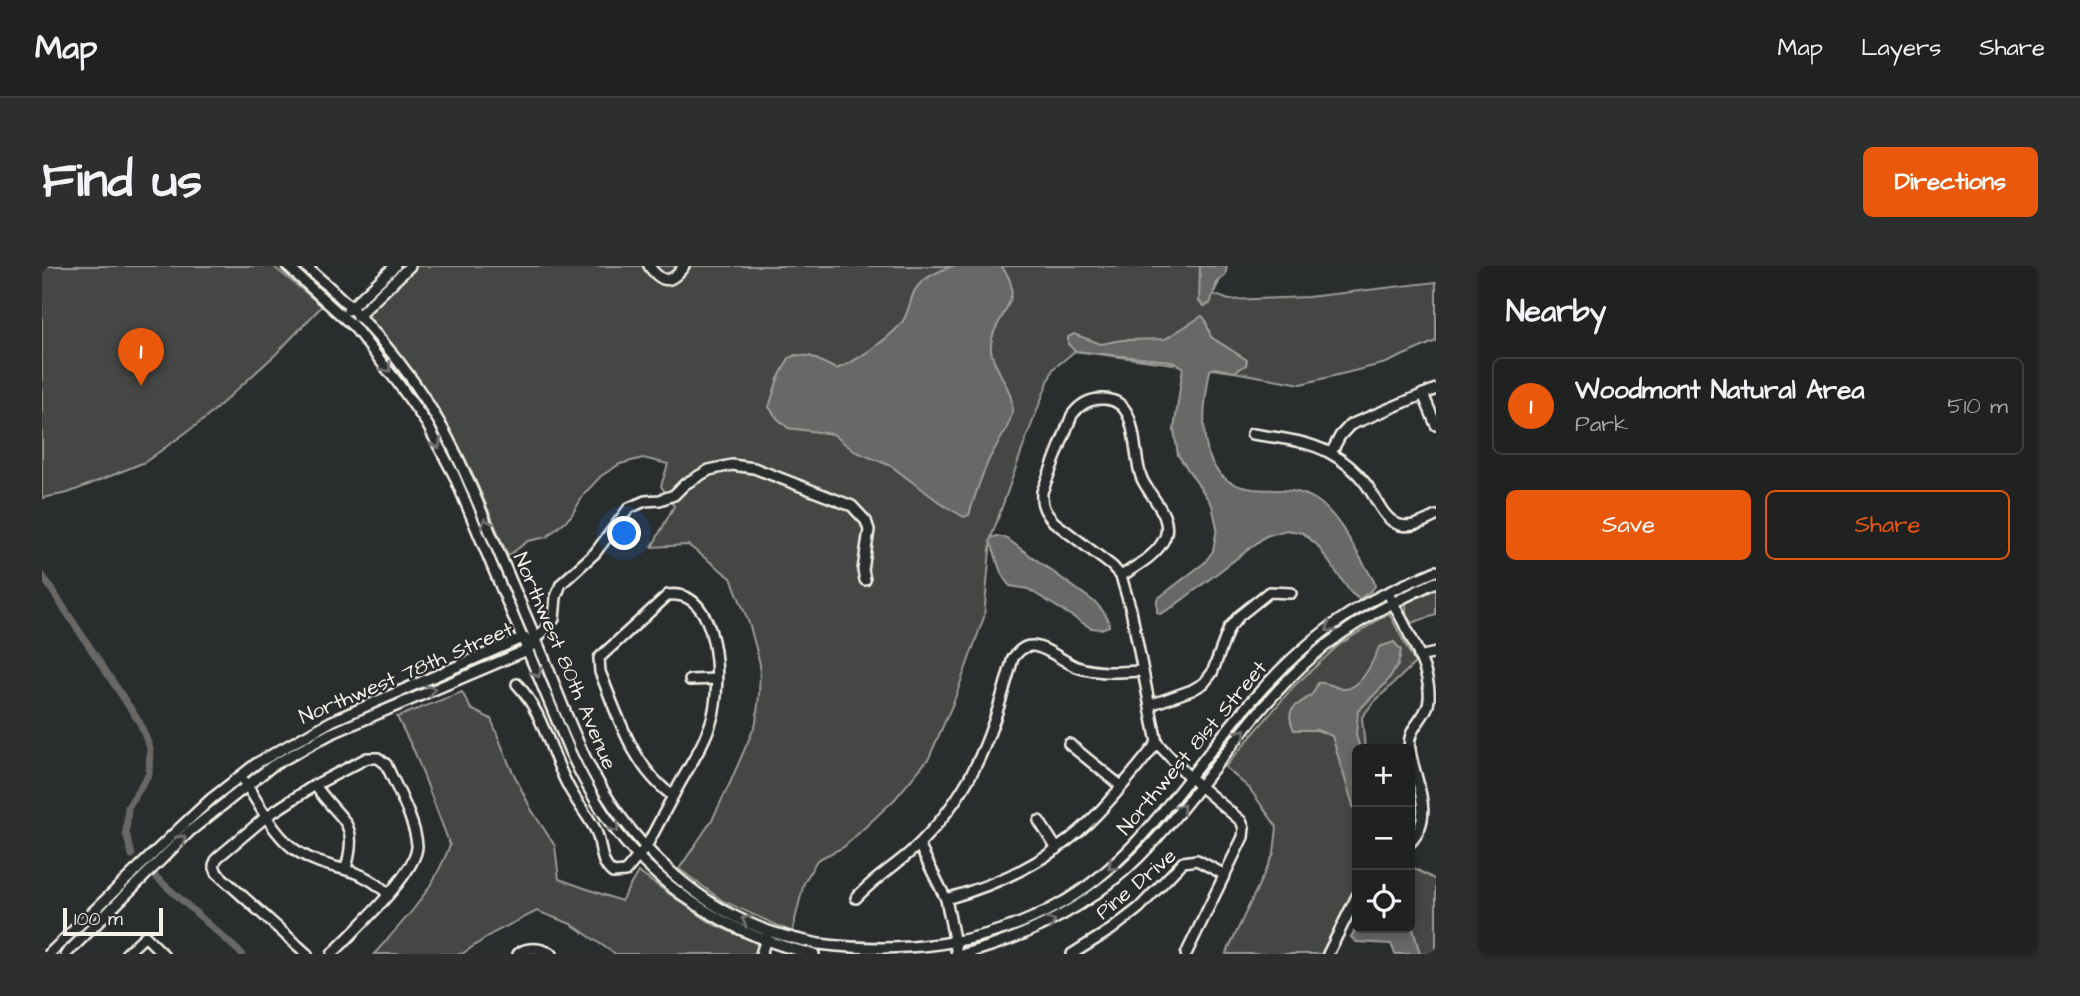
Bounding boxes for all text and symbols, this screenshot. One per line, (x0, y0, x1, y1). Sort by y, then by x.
text: Map (35, 25, 97, 71)
text: Map (1778, 31, 1823, 65)
text: Layers (1861, 31, 1941, 65)
text: Share (1979, 31, 2045, 65)
button: Directions (1863, 147, 2038, 217)
text: Find us (42, 148, 202, 216)
text: Nearby (1506, 291, 1606, 333)
pin: 1 (118, 328, 164, 386)
one-way arrow (378, 360, 391, 372)
text: Woodmont Natural Area (1575, 372, 1864, 408)
text: 1 (1530, 390, 1532, 422)
text: 510 m (1947, 390, 2008, 422)
text: Park (1575, 408, 1628, 440)
one-way arrow (429, 437, 443, 449)
button: Save (1506, 490, 1751, 560)
button: Share (1765, 490, 2010, 560)
your location (607, 516, 641, 550)
one-way arrow (481, 518, 495, 530)
street label: Northwest 80th Avenue (506, 548, 624, 774)
street label: Northwest 78th Street (295, 615, 518, 731)
one-way arrow (1325, 620, 1338, 632)
street label: Northwest 81st Street (1110, 654, 1274, 841)
one-way arrow (528, 666, 542, 678)
one-way arrow (425, 685, 437, 699)
one-way arrow (1234, 728, 1246, 741)
map controls (1352, 744, 1415, 933)
button: + (1352, 744, 1415, 807)
one-way arrow (1172, 803, 1185, 815)
button: − (1352, 807, 1415, 870)
one-way arrow (607, 820, 620, 833)
one-way arrow (174, 835, 187, 848)
street label: Pine Drive (1089, 842, 1183, 926)
one-way arrow (1107, 857, 1120, 870)
button: locate (1352, 870, 1415, 933)
scale bar (63, 905, 163, 937)
text: 100 m (74, 906, 123, 933)
one-way arrow (741, 915, 753, 928)
one-way arrow (1044, 916, 1056, 930)

